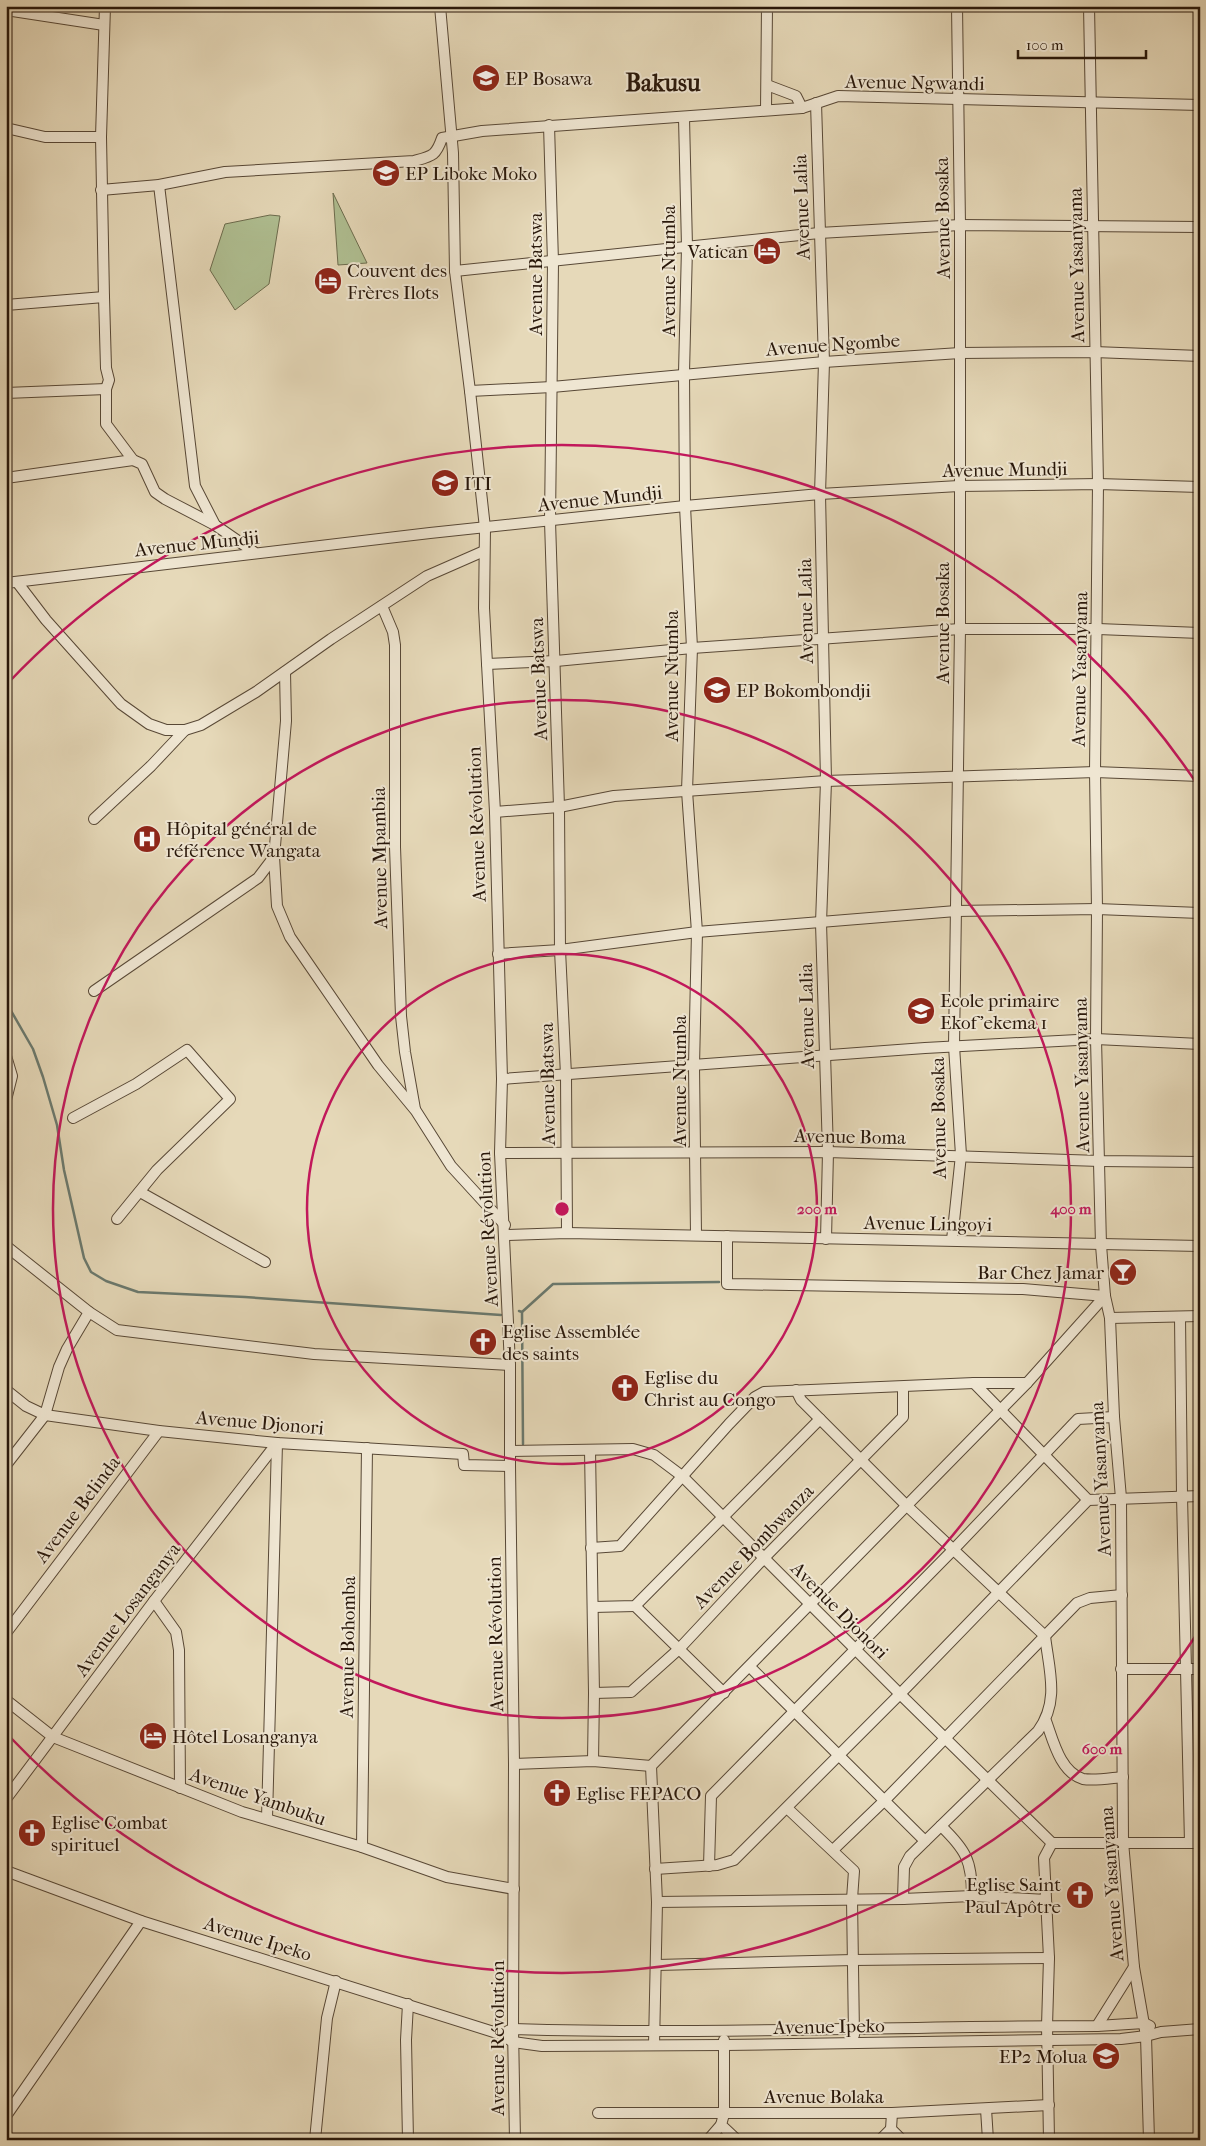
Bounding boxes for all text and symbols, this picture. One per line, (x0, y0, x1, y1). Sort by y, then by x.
scale bar (1018, 28, 1146, 60)
text: 100 m (1026, 36, 1064, 54)
school or university icon: EP Bosawa (471, 63, 501, 93)
place label: EP Bosawa (505, 68, 592, 90)
district label: Bakusu (625, 69, 701, 97)
street label: Avenue Ngwandi (844, 71, 985, 95)
street label: Avenue Lalia (789, 154, 815, 261)
street label: Avenue Bosaka (931, 157, 955, 280)
school or university icon: EP Liboke Moko (371, 158, 401, 188)
place label: EP Liboke Moko (405, 163, 538, 185)
street label: Avenue Yasanyama (1065, 187, 1089, 344)
street label: Avenue Ntumba (658, 205, 680, 338)
street label: Avenue Batswa (525, 212, 547, 337)
hotel icon: Vatican (752, 236, 782, 266)
place label: Vatican (687, 241, 748, 263)
place label: Couvent des Frères Ilots (347, 260, 447, 304)
hotel icon: Couvent des Frères Ilots (313, 266, 343, 296)
street label: Avenue Ngombe (764, 329, 901, 361)
street label: Avenue Mundji (941, 458, 1068, 482)
school or university icon: ITI (430, 468, 460, 498)
place label: ITI (464, 473, 492, 495)
street label: Avenue Mundji (536, 481, 664, 517)
street label: Avenue Mundji (133, 526, 261, 562)
street label: Avenue Lalia (794, 558, 818, 665)
street label: Avenue Bosaka (932, 562, 954, 685)
street label: Avenue Yasanyama (1068, 591, 1092, 748)
street label: Avenue Ntumba (661, 610, 683, 743)
street label: Avenue Batswa (526, 617, 552, 742)
school or university icon: EP Bokombondji (702, 675, 732, 705)
place label: EP Bokombondji (736, 680, 871, 702)
street label: Avenue Révolution (463, 746, 491, 903)
street label: Avenue Mpambia (368, 787, 392, 930)
place label: Hôpital général de référence Wangata (166, 818, 321, 862)
hospital icon: Hôpital général de référence Wangata (132, 824, 162, 854)
street label: Avenue Lalia (795, 963, 819, 1070)
place label: Ecole primaire Ekof'ekema 1 (940, 990, 1060, 1034)
school or university icon: Ecole primaire Ekof'ekema 1 (906, 996, 936, 1026)
street label: Avenue Yasanyama (1070, 997, 1094, 1154)
street label: Avenue Ntumba (669, 1015, 691, 1148)
street label: Avenue Batswa (536, 1022, 560, 1147)
street label: Avenue Bosaka (927, 1057, 951, 1180)
street label: Avenue Boma (793, 1125, 906, 1149)
street label: Avenue Révolution (473, 1151, 503, 1308)
centre of rings (553, 1200, 571, 1218)
text: 200 m (797, 1200, 837, 1218)
text: 400 m (1049, 1200, 1092, 1218)
street label: Avenue Lingoyi (863, 1212, 993, 1236)
bar icon: Bar Chez Jamar (1108, 1257, 1138, 1287)
place label: Bar Chez Jamar (977, 1262, 1105, 1284)
place label: Eglise Assemblée des saints (502, 1321, 640, 1365)
church icon: Eglise Assemblée des saints (468, 1327, 498, 1357)
place label: Eglise du Christ au Congo (644, 1367, 776, 1411)
church icon: Eglise du Christ au Congo (610, 1373, 640, 1403)
street label: Avenue Yasanyama (1086, 1401, 1116, 1558)
street label: Avenue Djonori (194, 1406, 325, 1440)
street label: Avenue Belinda (30, 1452, 125, 1568)
street label: Avenue Bombwanza (688, 1480, 819, 1614)
street label: Avenue Losanganya (70, 1538, 185, 1681)
street label: Avenue Révolution (484, 1556, 508, 1713)
street label: Avenue Djonori (785, 1557, 893, 1664)
street label: Avenue Bohomba (336, 1576, 360, 1719)
hotel icon: Hôtel Losanganya (138, 1721, 168, 1751)
place label: Hôtel Losanganya (172, 1726, 318, 1748)
text: 600 m (1082, 1740, 1123, 1758)
street label: Avenue Yambuku (186, 1763, 329, 1831)
church icon: Eglise FEPACO (542, 1778, 572, 1808)
place label: Eglise FEPACO (576, 1783, 701, 1805)
street label: Avenue Yasanyama (1096, 1806, 1128, 1963)
place label: Eglise Combat spirituel (51, 1812, 168, 1856)
church icon: Eglise Combat spirituel (17, 1818, 47, 1848)
place label: Eglise Saint Paul Apôtre (965, 1874, 1061, 1918)
church icon: Eglise Saint Paul Apôtre (1065, 1880, 1095, 1910)
street label: Avenue Ipeko (200, 1912, 315, 1966)
street label: Avenue Révolution (487, 1960, 509, 2117)
street label: Avenue Ipeko (772, 2015, 885, 2039)
school or university icon: EP2 Molua (1091, 2041, 1121, 2071)
place label: EP2 Molua (999, 2046, 1087, 2068)
street label: Avenue Bolaka (763, 2086, 884, 2108)

